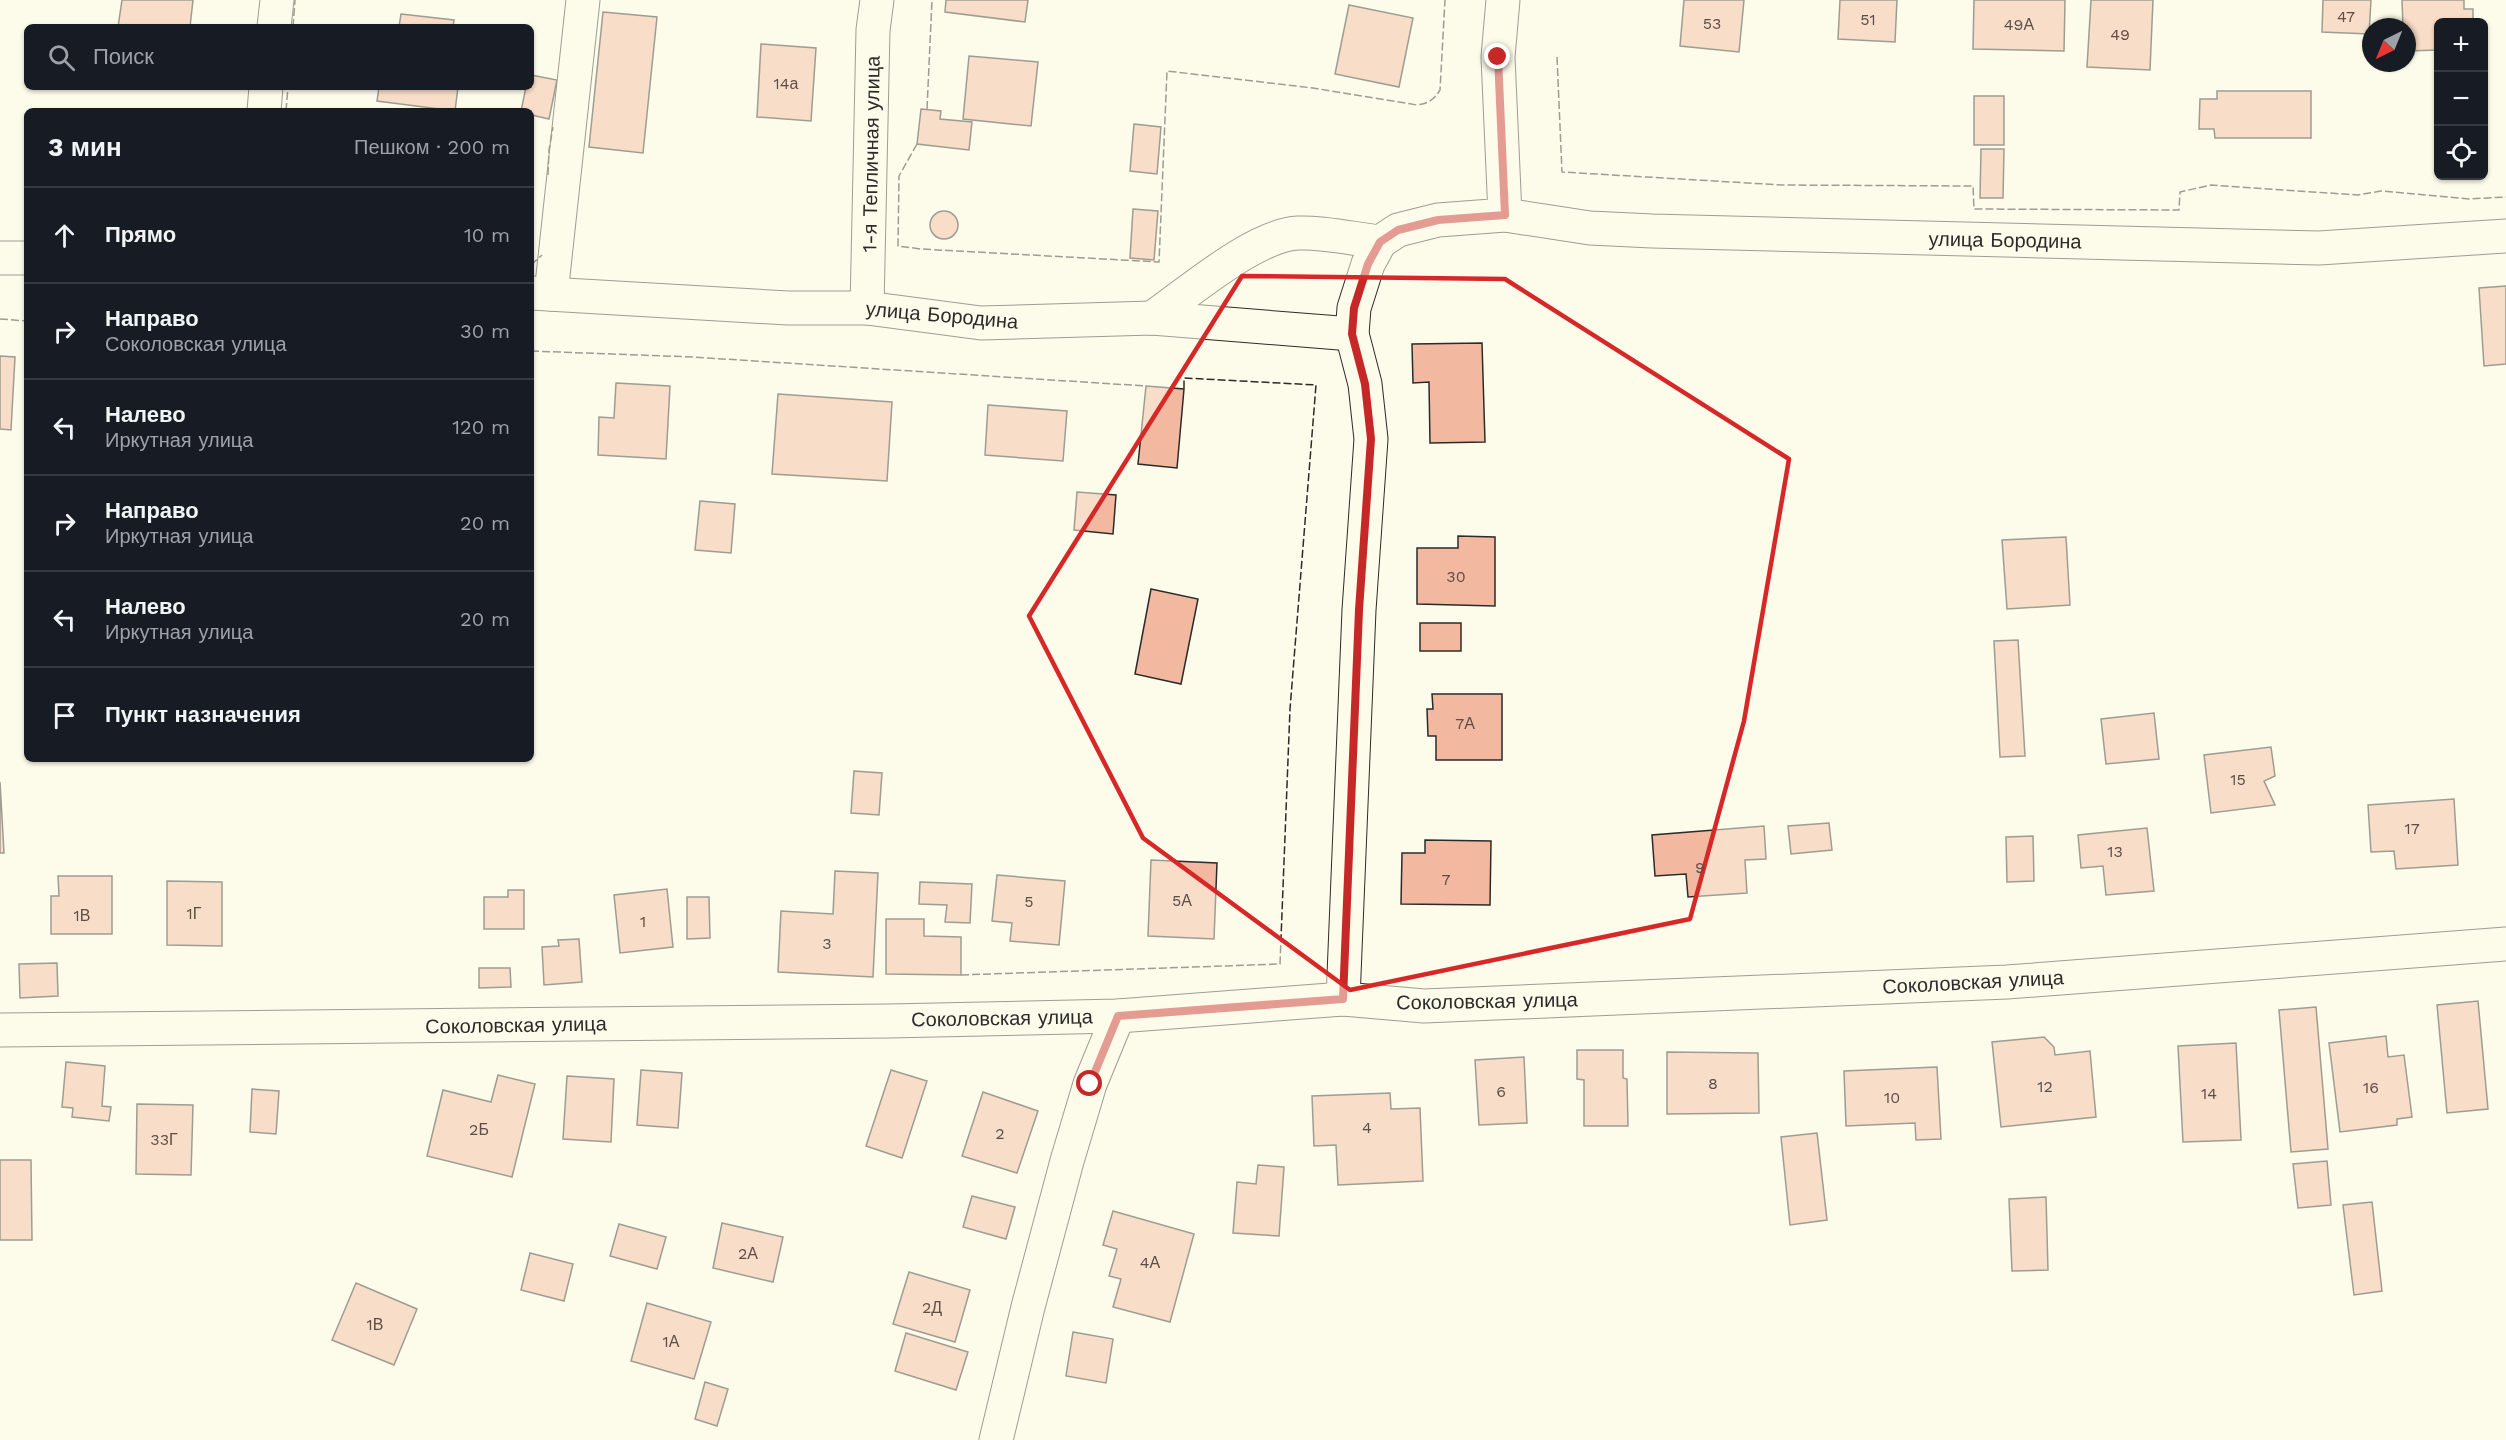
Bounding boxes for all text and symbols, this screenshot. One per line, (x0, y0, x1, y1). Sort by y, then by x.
house number: 47 (2337, 7, 2355, 26)
house number: 51 (1860, 10, 1876, 29)
house number: 53 (1703, 14, 1721, 33)
house number: 49А (2004, 15, 2034, 34)
north arrow (2362, 18, 2416, 72)
map controls (2434, 18, 2488, 180)
button: + (2434, 18, 2488, 72)
search box (24, 24, 534, 90)
house number: 49 (2110, 25, 2130, 44)
icon: search (45, 41, 78, 74)
route end (1484, 43, 1510, 69)
text: Поиск (93, 44, 154, 69)
street label: 1-я Тепличная улица (857, 55, 885, 253)
button: − (2434, 72, 2488, 126)
house number: 14а (774, 74, 799, 93)
button: locate (2434, 126, 2488, 180)
text: 3 мин (48, 132, 122, 162)
text: Пешком · 200 m (354, 135, 510, 159)
icon: ahead (48, 219, 81, 252)
text: Прямо (105, 222, 176, 247)
text: 10 m (464, 223, 510, 247)
street label: улица Бородина (1928, 227, 2083, 253)
street label: улица Бородина (865, 296, 1020, 334)
text: Направо (105, 306, 199, 331)
icon: right (48, 315, 81, 348)
text: 30 m (460, 319, 510, 343)
text: Соколовская улица (105, 332, 287, 356)
text: Налево (105, 402, 186, 427)
icon: left (48, 411, 81, 444)
text: 120 m (452, 415, 510, 439)
text: Иркутная улица (105, 428, 253, 452)
text: Направо (105, 498, 199, 523)
icon: right (48, 507, 81, 540)
text: 20 m (460, 511, 510, 535)
text: Иркутная улица (105, 524, 253, 548)
house number: 30 (1446, 567, 1466, 586)
text: Налево (105, 594, 186, 619)
icon: left (48, 603, 81, 636)
text: 20 m (460, 607, 510, 631)
text: Иркутная улица (105, 620, 253, 644)
icon: arrive (48, 699, 81, 732)
text: Пункт назначения (105, 702, 301, 727)
house number: 7А (1455, 714, 1475, 733)
house number: 15 (2230, 770, 2246, 789)
house number: 17 (2404, 819, 2420, 838)
house number: 13 (2107, 842, 2123, 861)
house number: 9 (1695, 858, 1705, 877)
house number: 7 (1442, 870, 1451, 889)
house number: 5А (1172, 891, 1192, 910)
house number: 5 (1024, 892, 1034, 911)
house number: 1Г (187, 904, 202, 923)
house number: 1В (74, 906, 90, 925)
house number: 1 (640, 912, 646, 931)
house number: 3 (822, 934, 832, 953)
street label: Соколовская улица (1882, 965, 2065, 999)
street label: Соколовская улица (1396, 987, 1579, 1015)
street label: Соколовская улица (911, 1004, 1094, 1032)
street label: Соколовская улица (425, 1011, 608, 1039)
route start (1076, 1070, 1102, 1096)
house number: 8 (1708, 1074, 1718, 1093)
house number: 12 (2037, 1077, 2053, 1096)
house number: 16 (2363, 1078, 2379, 1097)
house number: 6 (1496, 1082, 1506, 1101)
house number: 14 (2201, 1084, 2217, 1103)
house number: 10 (1884, 1088, 1900, 1107)
house number: 4 (1362, 1118, 1372, 1137)
house number: 2Б (469, 1120, 489, 1139)
house number: 2 (995, 1124, 1005, 1143)
house number: 33Г (150, 1130, 178, 1149)
house number: 2А (738, 1244, 758, 1263)
house number: 4А (1140, 1253, 1161, 1272)
house number: 2Д (922, 1298, 942, 1317)
house number: 1В (367, 1315, 383, 1334)
house number: 1А (663, 1332, 680, 1351)

